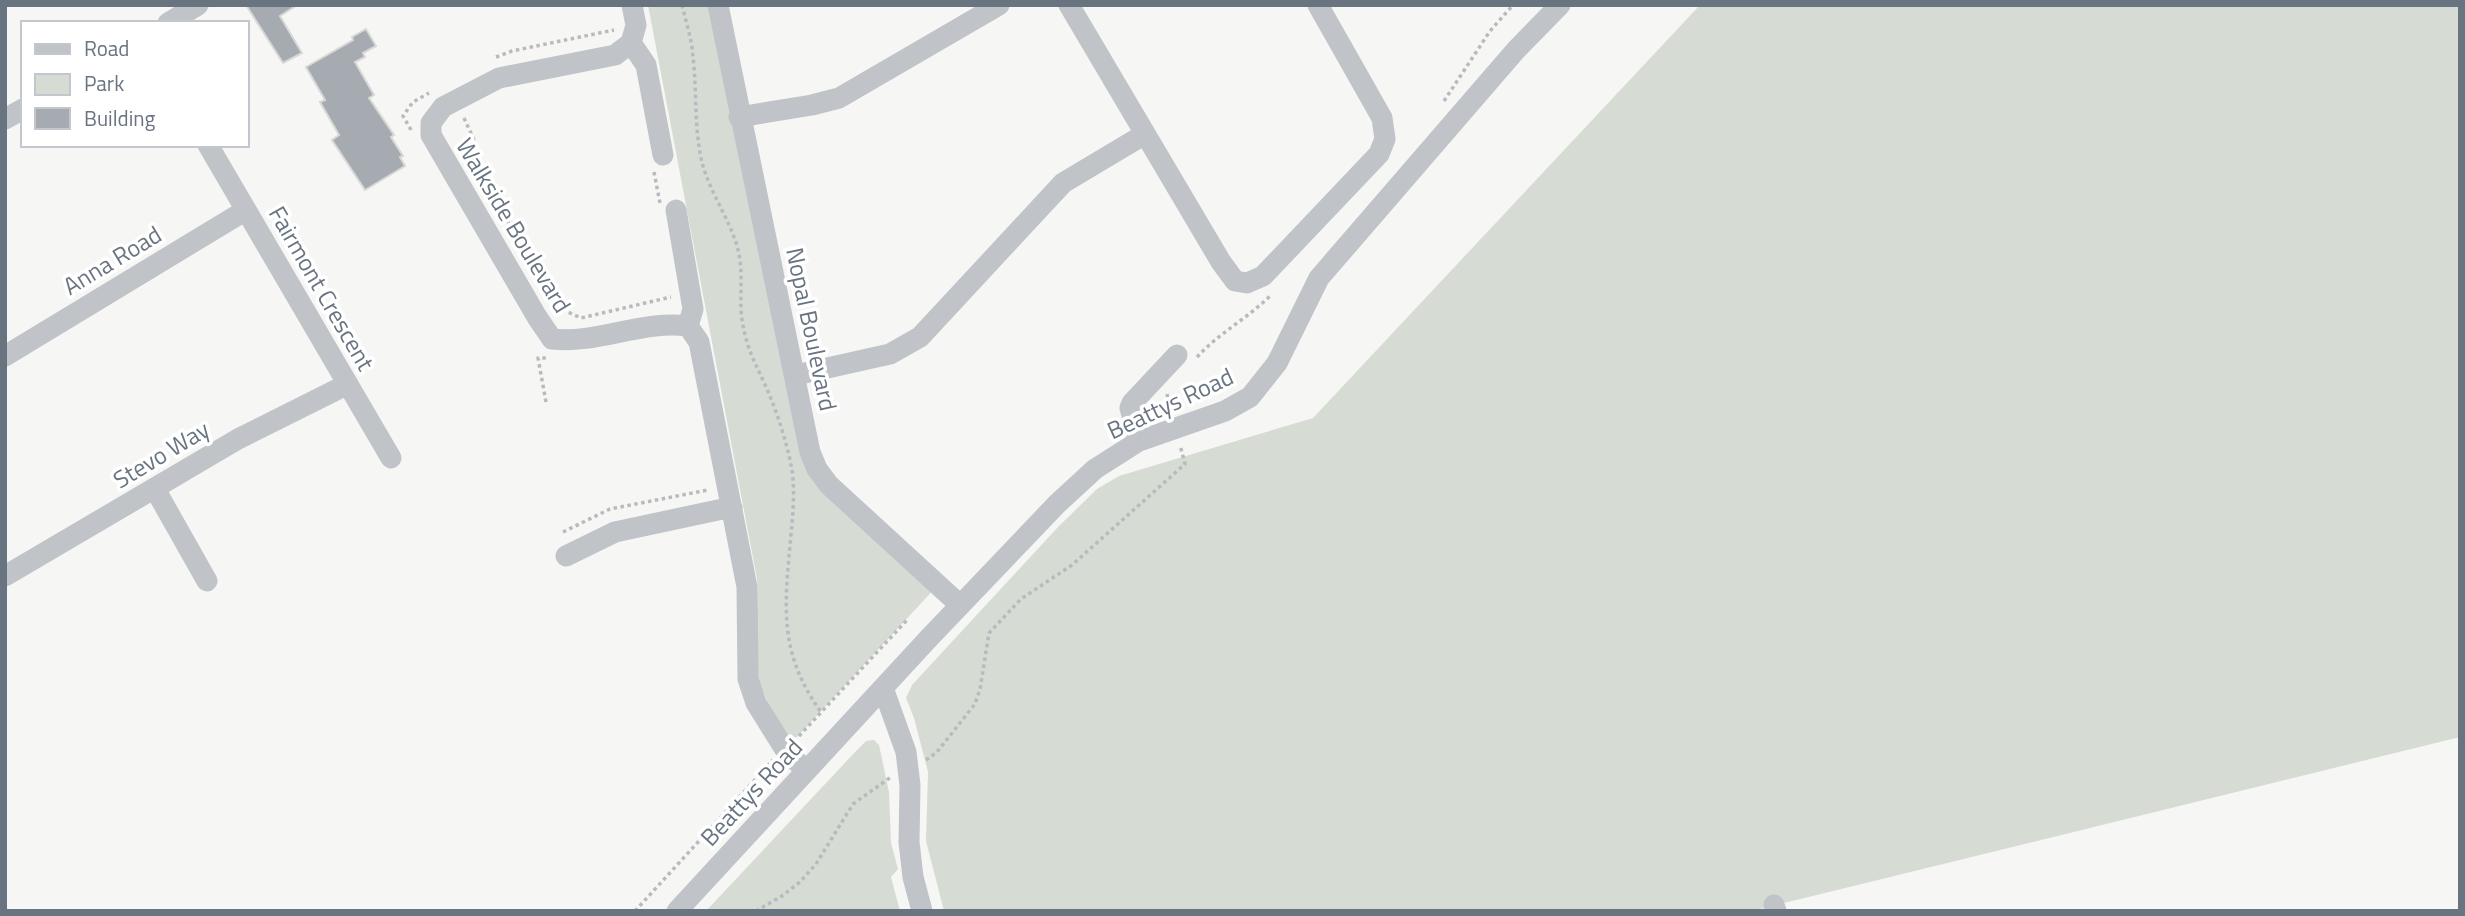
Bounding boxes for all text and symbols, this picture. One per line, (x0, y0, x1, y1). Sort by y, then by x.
legend (21, 21, 248, 147)
text: Road (84, 32, 129, 64)
text: Park (84, 67, 124, 99)
text: Building (84, 102, 156, 134)
street label: Walkside Boulevard (448, 131, 580, 319)
street label: Fairmont Crescent (260, 199, 384, 377)
street label: Anna Road (56, 216, 168, 304)
street label: Nopal Boulevard (777, 244, 847, 414)
street label: Beattys Road (1101, 358, 1239, 448)
street label: Stevo Way (106, 411, 216, 497)
street label: Beattys Road (692, 730, 810, 854)

